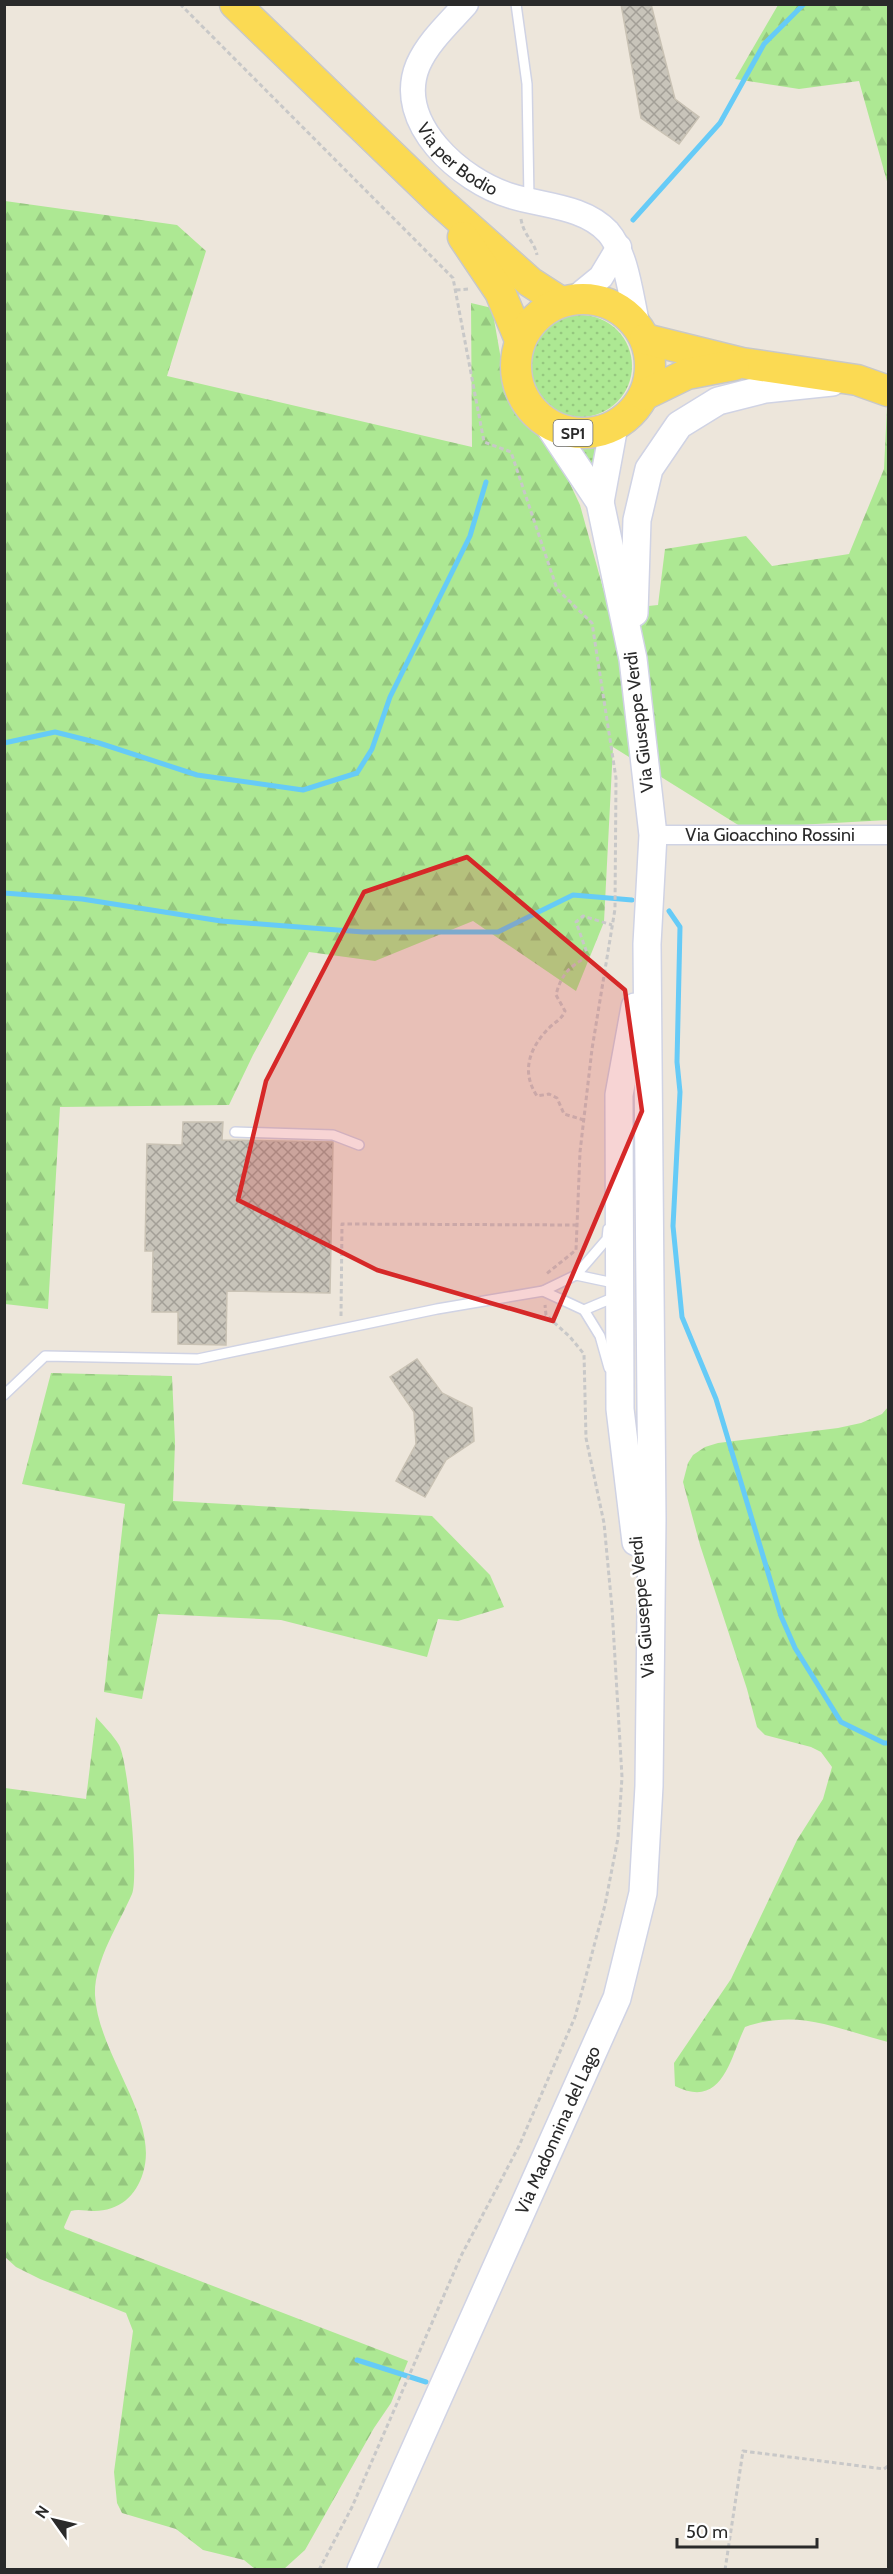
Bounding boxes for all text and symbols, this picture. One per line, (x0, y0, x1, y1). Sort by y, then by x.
street label: Via per Bodio (412, 119, 501, 201)
road number: SP1 (554, 420, 592, 446)
street label: Via Giuseppe Verdi (619, 650, 659, 794)
street label: Via Gioacchino Rossini (685, 824, 855, 846)
street label: Via Giuseppe Verdi (625, 1535, 659, 1679)
street label: Via Madonnina del Lago (511, 2042, 605, 2218)
north arrow (24, 2490, 84, 2550)
text: N (31, 2502, 53, 2522)
scale bar (677, 2511, 816, 2549)
text: 50 m (686, 2521, 728, 2543)

